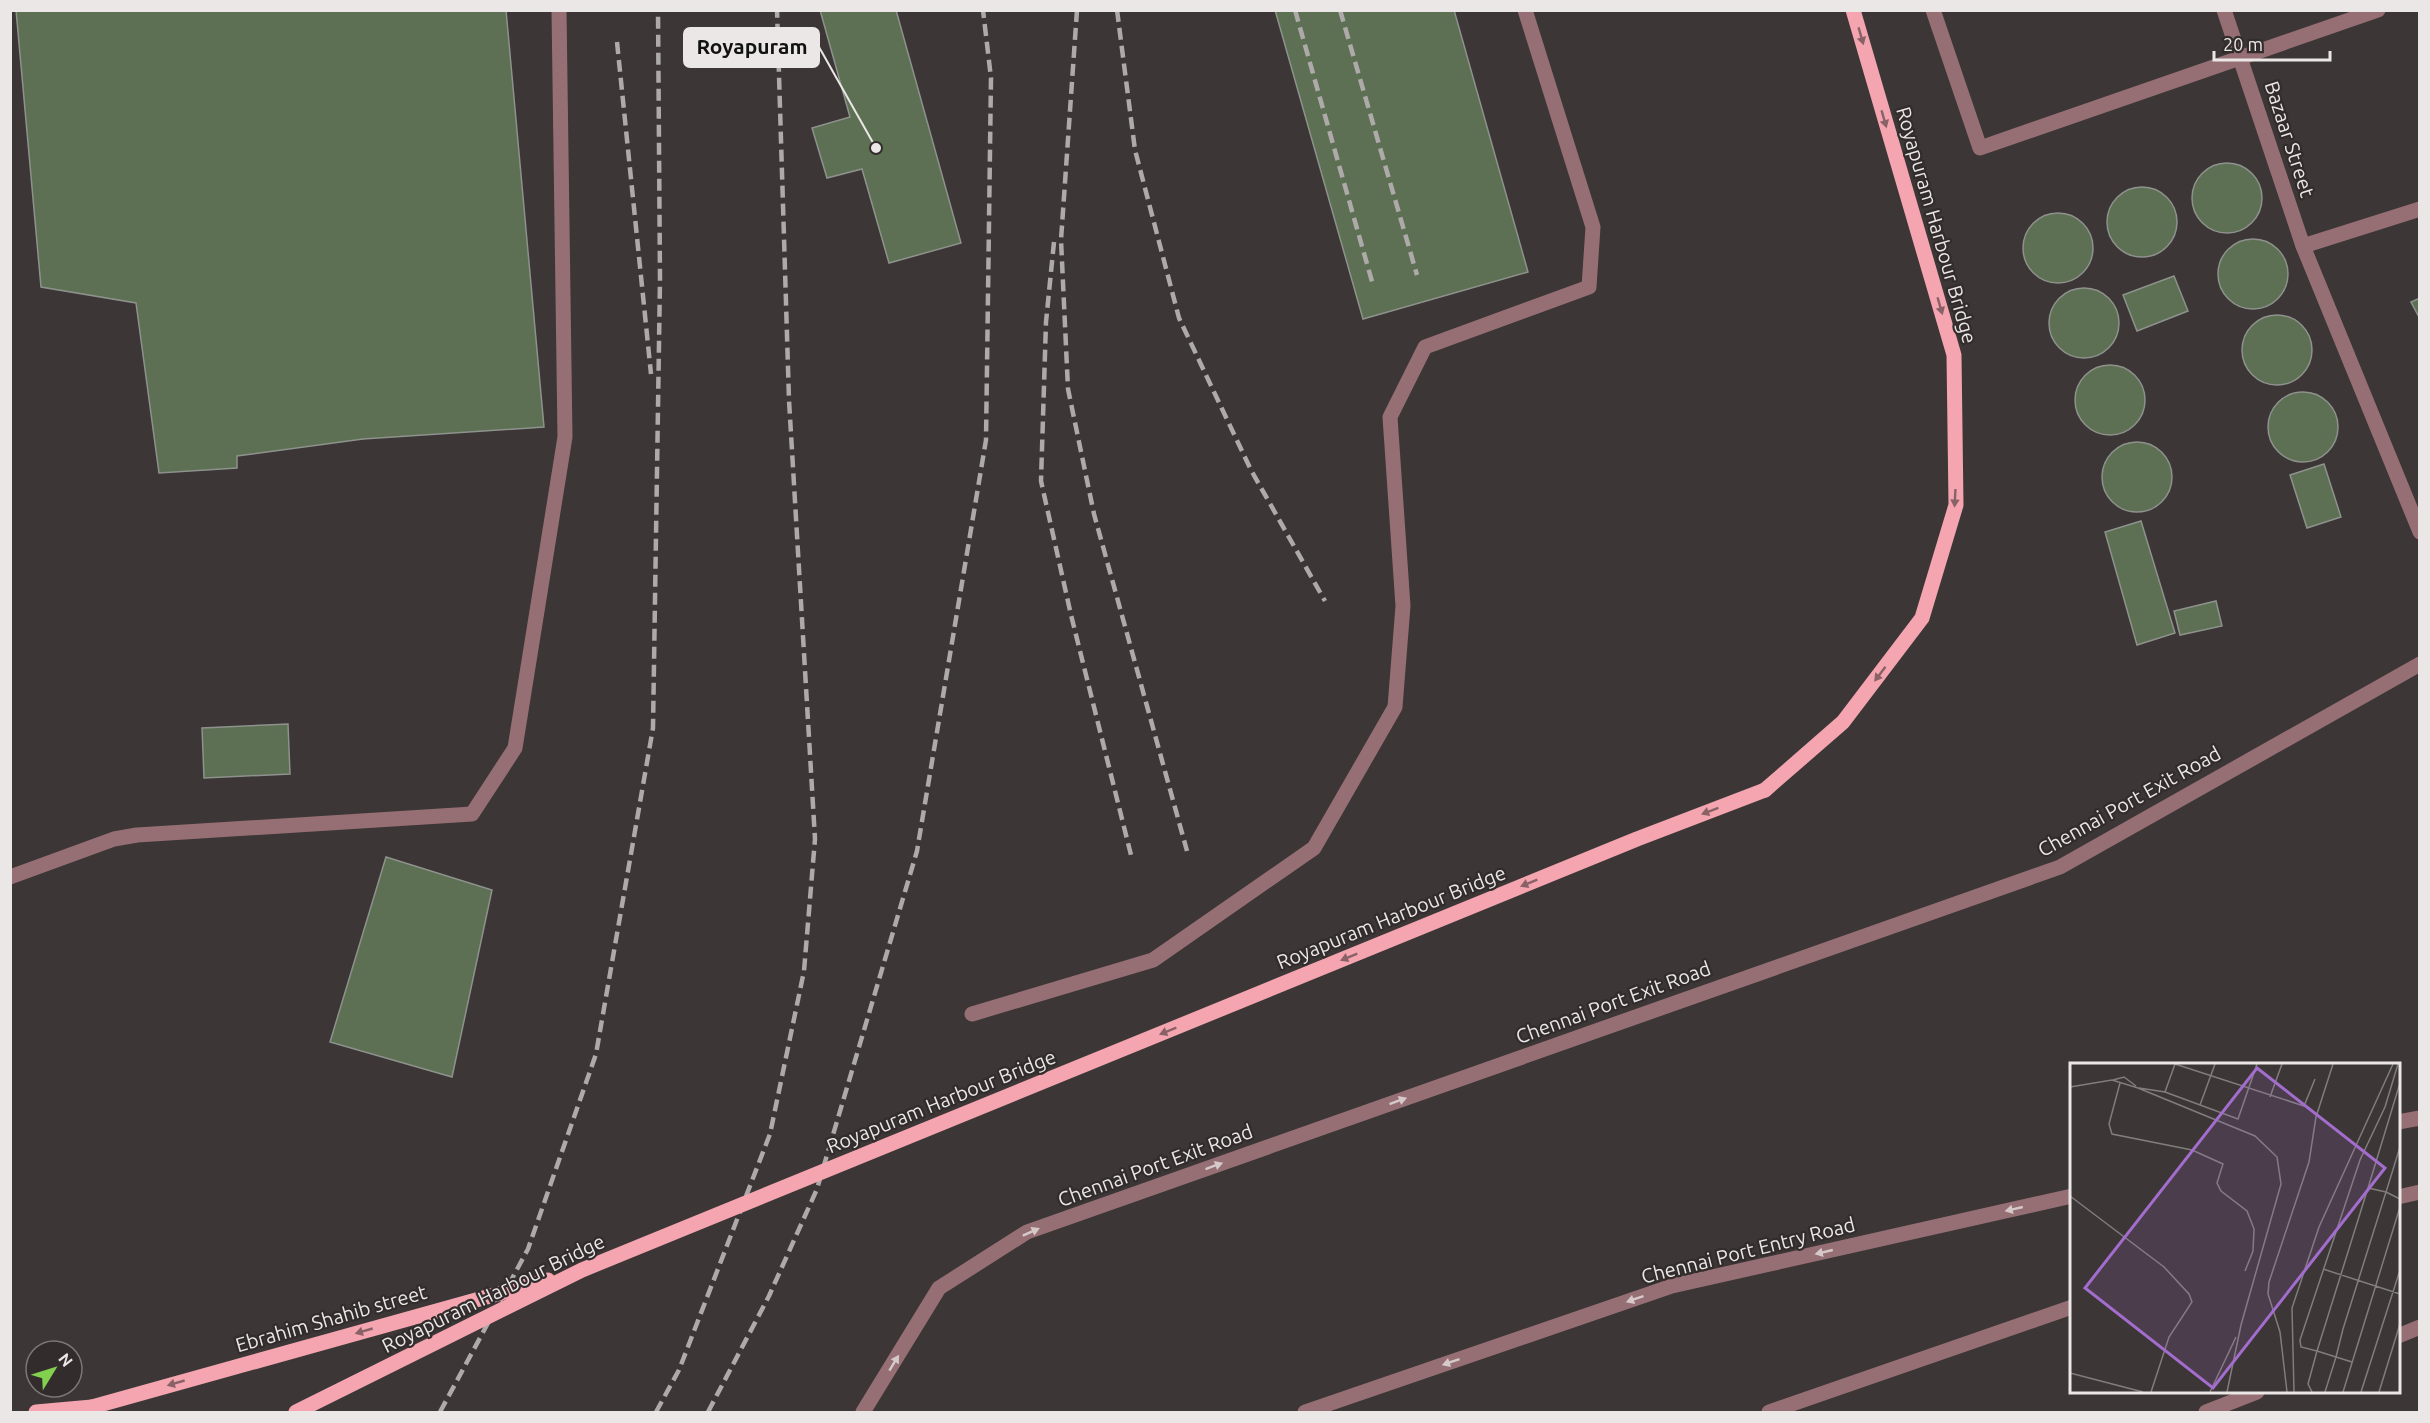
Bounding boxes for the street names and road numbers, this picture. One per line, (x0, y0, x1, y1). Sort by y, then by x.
street label: Bazaar Street (2260, 78, 2320, 200)
street label: Royapuram Harbour Bridge (1892, 104, 1982, 346)
street label: Chennai Port Exit Road (2033, 741, 2225, 861)
street label: Royapuram Harbour Bridge (1273, 860, 1509, 974)
street label: Chennai Port Exit Road (1512, 956, 1714, 1048)
street label: Royapuram Harbour Bridge (823, 1044, 1059, 1158)
street label: Chennai Port Exit Road (1054, 1119, 1256, 1211)
street label: Chennai Port Entry Road (1639, 1212, 1857, 1288)
street label: Royapuram Harbour Bridge (378, 1229, 608, 1357)
street label: Ebrahim Shahib street (233, 1280, 429, 1356)

